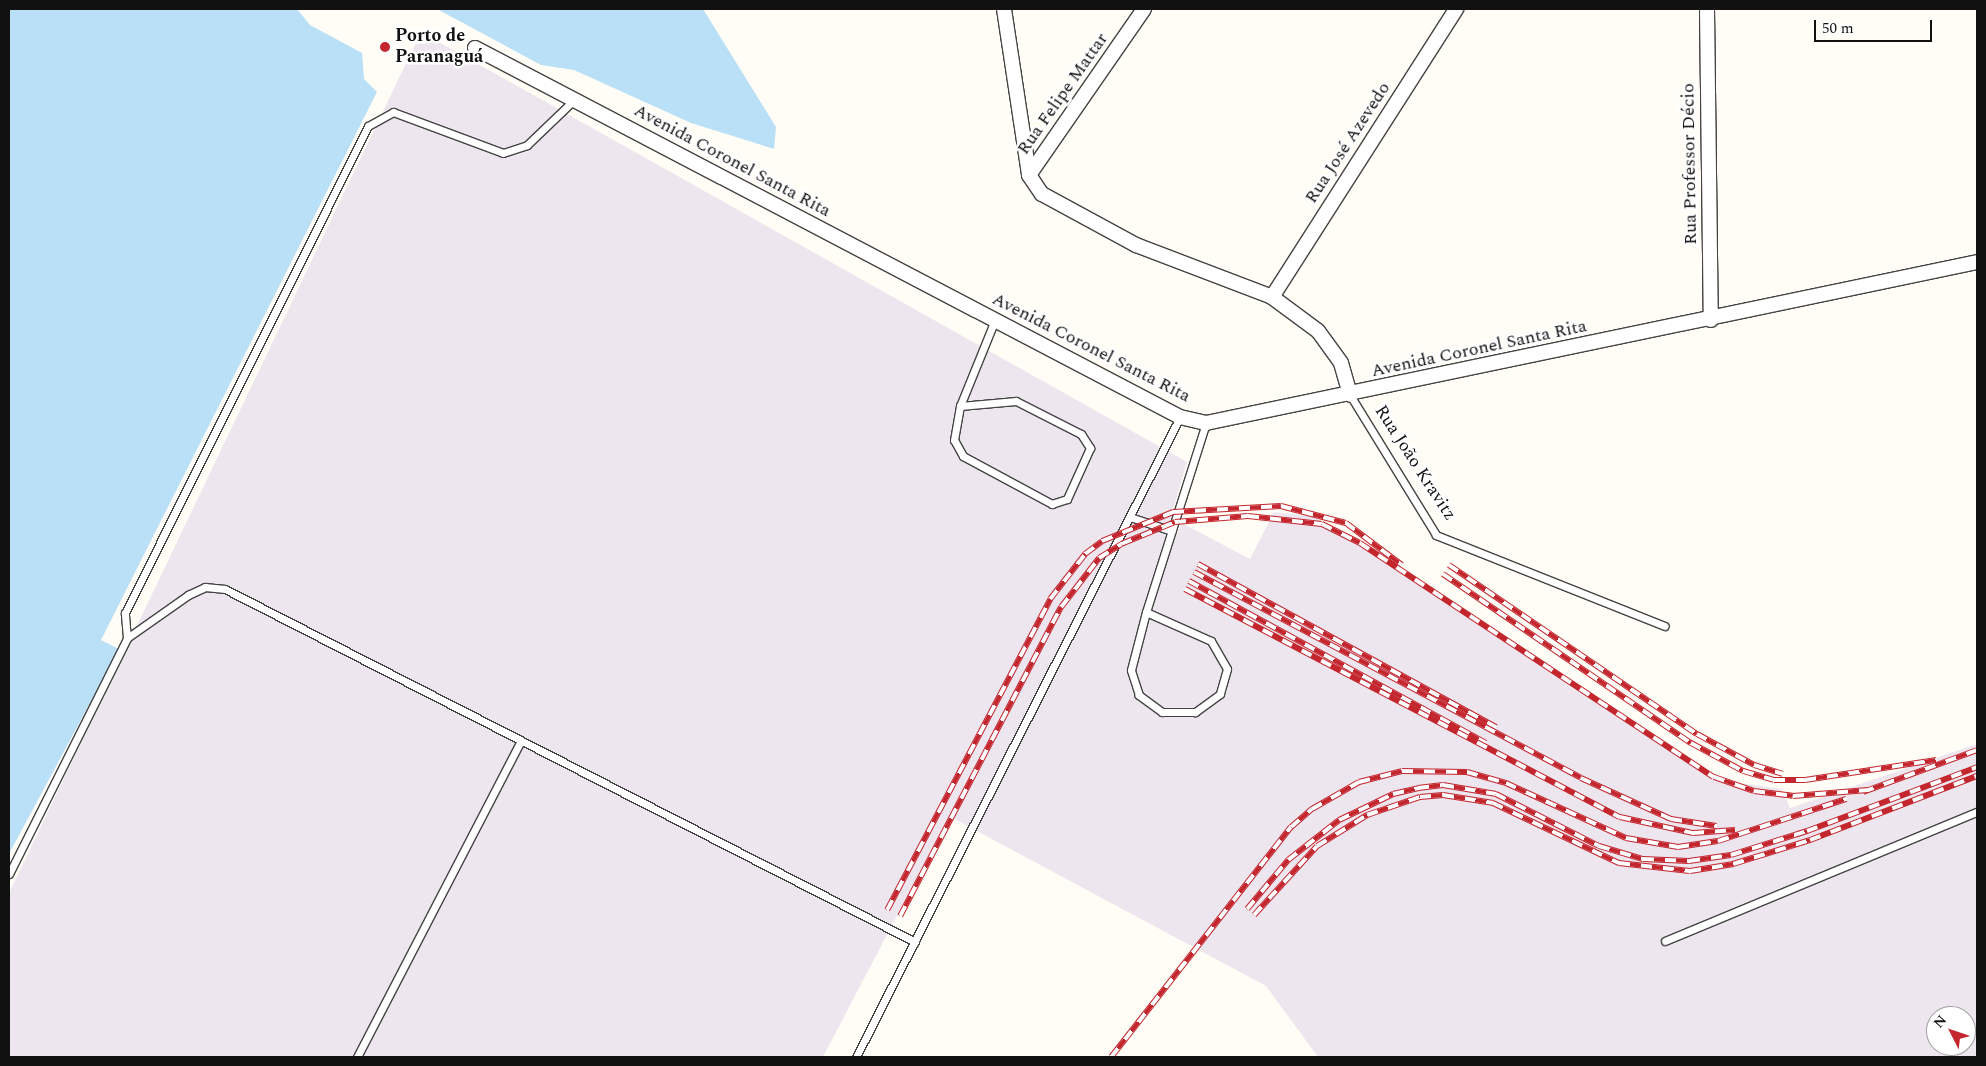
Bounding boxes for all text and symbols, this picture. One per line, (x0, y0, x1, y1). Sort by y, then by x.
scale bar (1816, 10, 1934, 42)
text: 50 m (1822, 17, 1854, 40)
place label: Porto de Paranaguá (395, 26, 483, 68)
street label: Rua Felipe Mattar (1013, 29, 1113, 159)
marker: Porto de Paranaguá (379, 41, 391, 53)
street label: Rua José Azevedo (1301, 78, 1395, 208)
street label: Rua Professor Décio (1678, 83, 1702, 245)
street label: Avenida Coronel Santa Rita (630, 100, 834, 222)
street label: Avenida Coronel Santa Rita (988, 289, 1194, 407)
street label: Avenida Coronel Santa Rita (1369, 316, 1589, 382)
street label: Rua João Kravitz (1370, 401, 1460, 525)
north arrow (1926, 1006, 1976, 1056)
text: N (1928, 1010, 1952, 1033)

